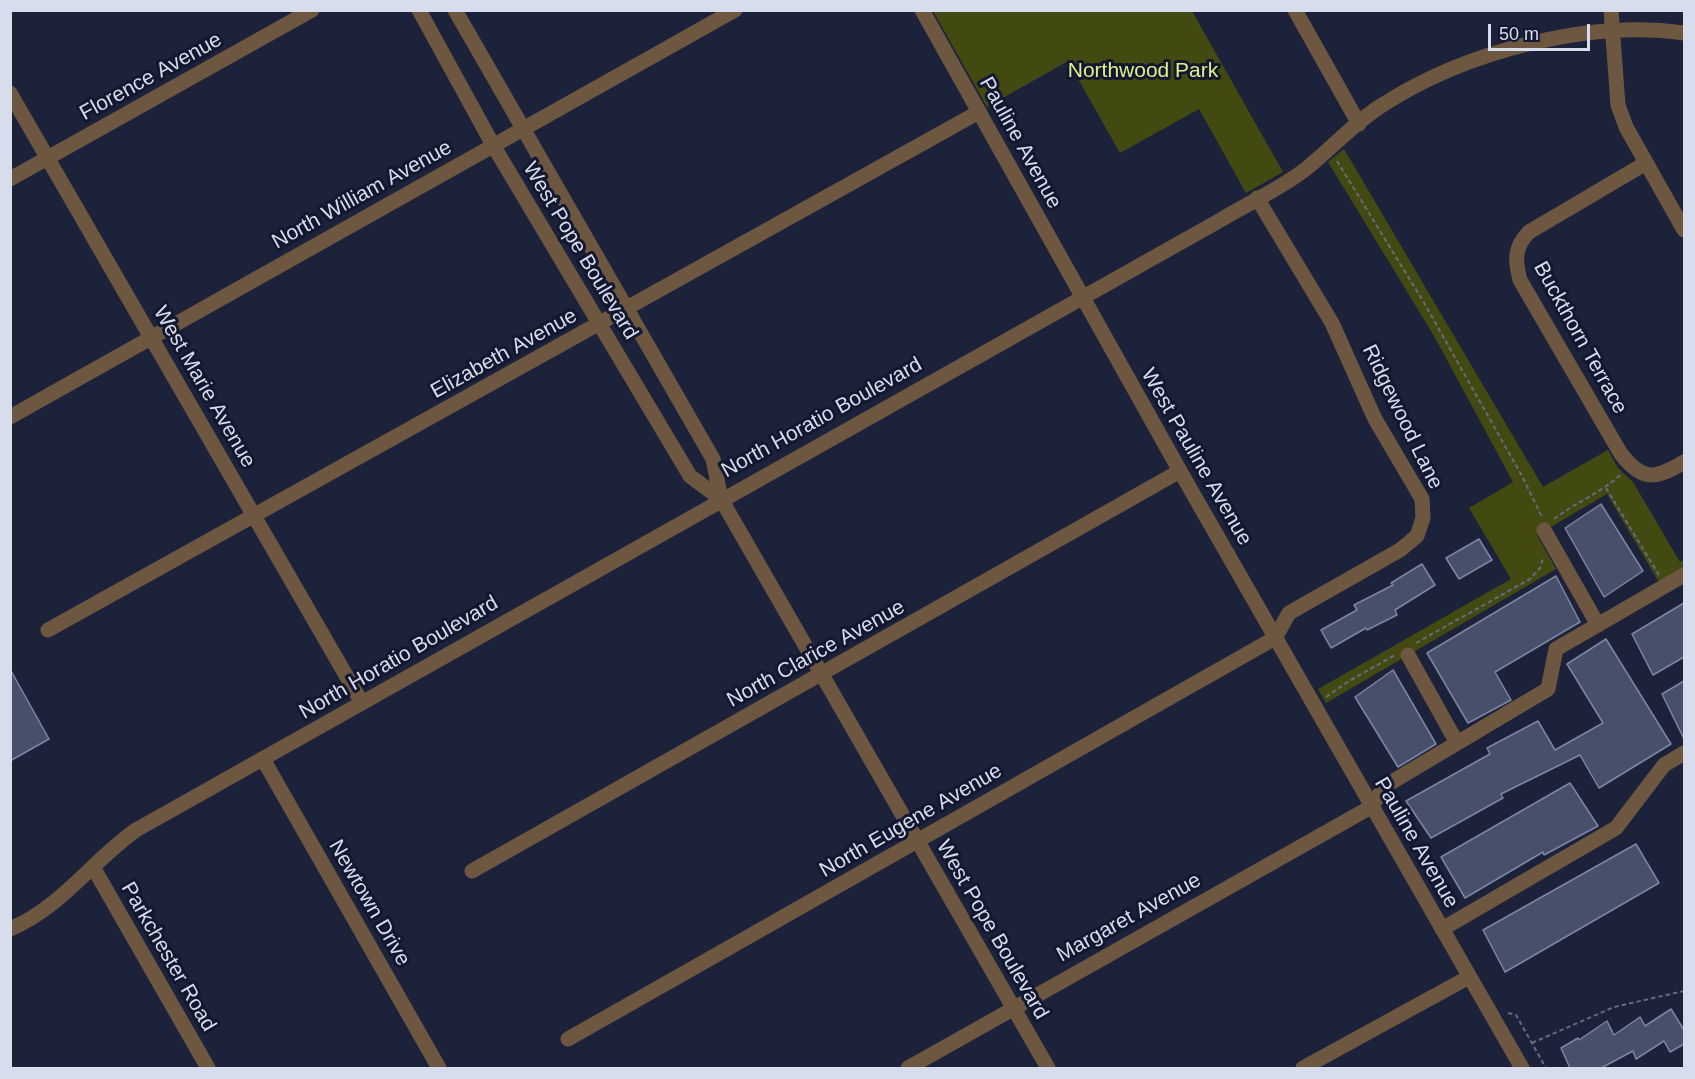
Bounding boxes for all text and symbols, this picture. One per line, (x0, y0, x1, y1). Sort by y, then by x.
scale bar (1491, 12, 1593, 50)
text: 50 m (1499, 24, 1539, 44)
street label: Florence Avenue (76, 28, 226, 126)
park label: Northwood Park (1068, 58, 1218, 84)
street label: Pauline Avenue (973, 73, 1067, 213)
street label: North William Avenue (268, 135, 456, 255)
street label: West Pope Boulevard (517, 158, 643, 344)
street label: Buckthorn Terrace (1528, 257, 1632, 419)
street label: West Marie Avenue (147, 302, 261, 472)
street label: Elizabeth Avenue (427, 303, 581, 405)
street label: Ridgewood Lane (1356, 341, 1448, 493)
street label: North Horatio Boulevard (717, 352, 927, 484)
street label: West Pauline Avenue (1135, 364, 1257, 550)
street label: North Horatio Boulevard (295, 591, 503, 725)
street label: North Clarice Avenue (723, 595, 909, 713)
street label: North Eugene Avenue (815, 759, 1007, 883)
street label: Pauline Avenue (1368, 773, 1464, 913)
street label: Newtown Drive (323, 836, 415, 970)
street label: West Pope Boulevard (930, 836, 1054, 1024)
street label: Margaret Avenue (1053, 868, 1205, 968)
street label: Parkchester Road (115, 878, 221, 1036)

